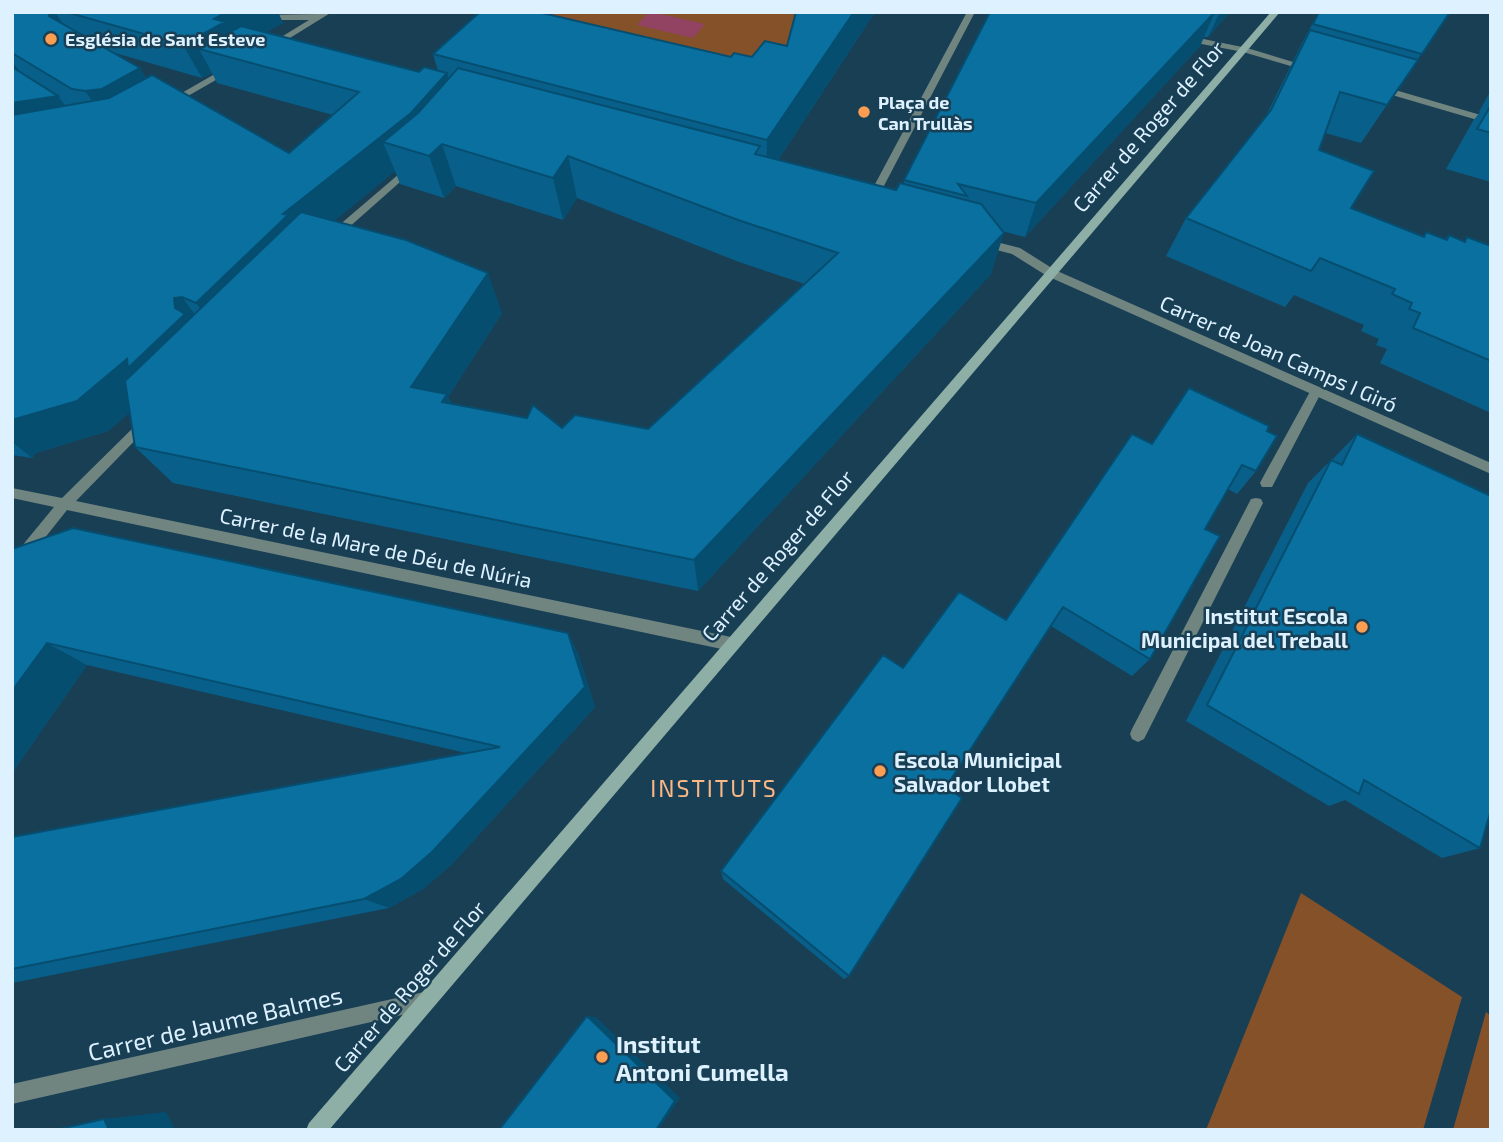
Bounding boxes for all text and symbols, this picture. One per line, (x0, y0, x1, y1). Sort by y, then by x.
place label: Església de Sant Esteve (65, 28, 265, 50)
marker: Església de Sant Esteve (43, 31, 59, 47)
street label: Carrer de Roger de Flor (1067, 35, 1229, 217)
place label: Plaça de Can Trullàs (878, 91, 973, 134)
marker: Plaça de Can Trullàs (856, 104, 872, 120)
street label: Carrer de Joan Camps I Giró (1156, 289, 1402, 417)
street label: Carrer de Roger de Flor (696, 464, 858, 646)
street label: Carrer de la Mare de Déu de Núria (218, 502, 534, 592)
place label: Institut Escola Municipal del Treball (1141, 603, 1348, 652)
marker: Institut Escola Municipal del Treball (1354, 619, 1370, 635)
place label: Escola Municipal Salvador Llobet (894, 747, 1062, 796)
marker: Escola Municipal Salvador Llobet (872, 763, 888, 779)
district label: INSTITUTS (650, 774, 778, 802)
street label: Carrer de Roger de Flor (328, 895, 490, 1077)
street label: Carrer de Jaume Balmes (85, 980, 345, 1066)
place label: Institut Antoni Cumella (616, 1029, 789, 1086)
marker: Institut Antoni Cumella (594, 1049, 610, 1065)

